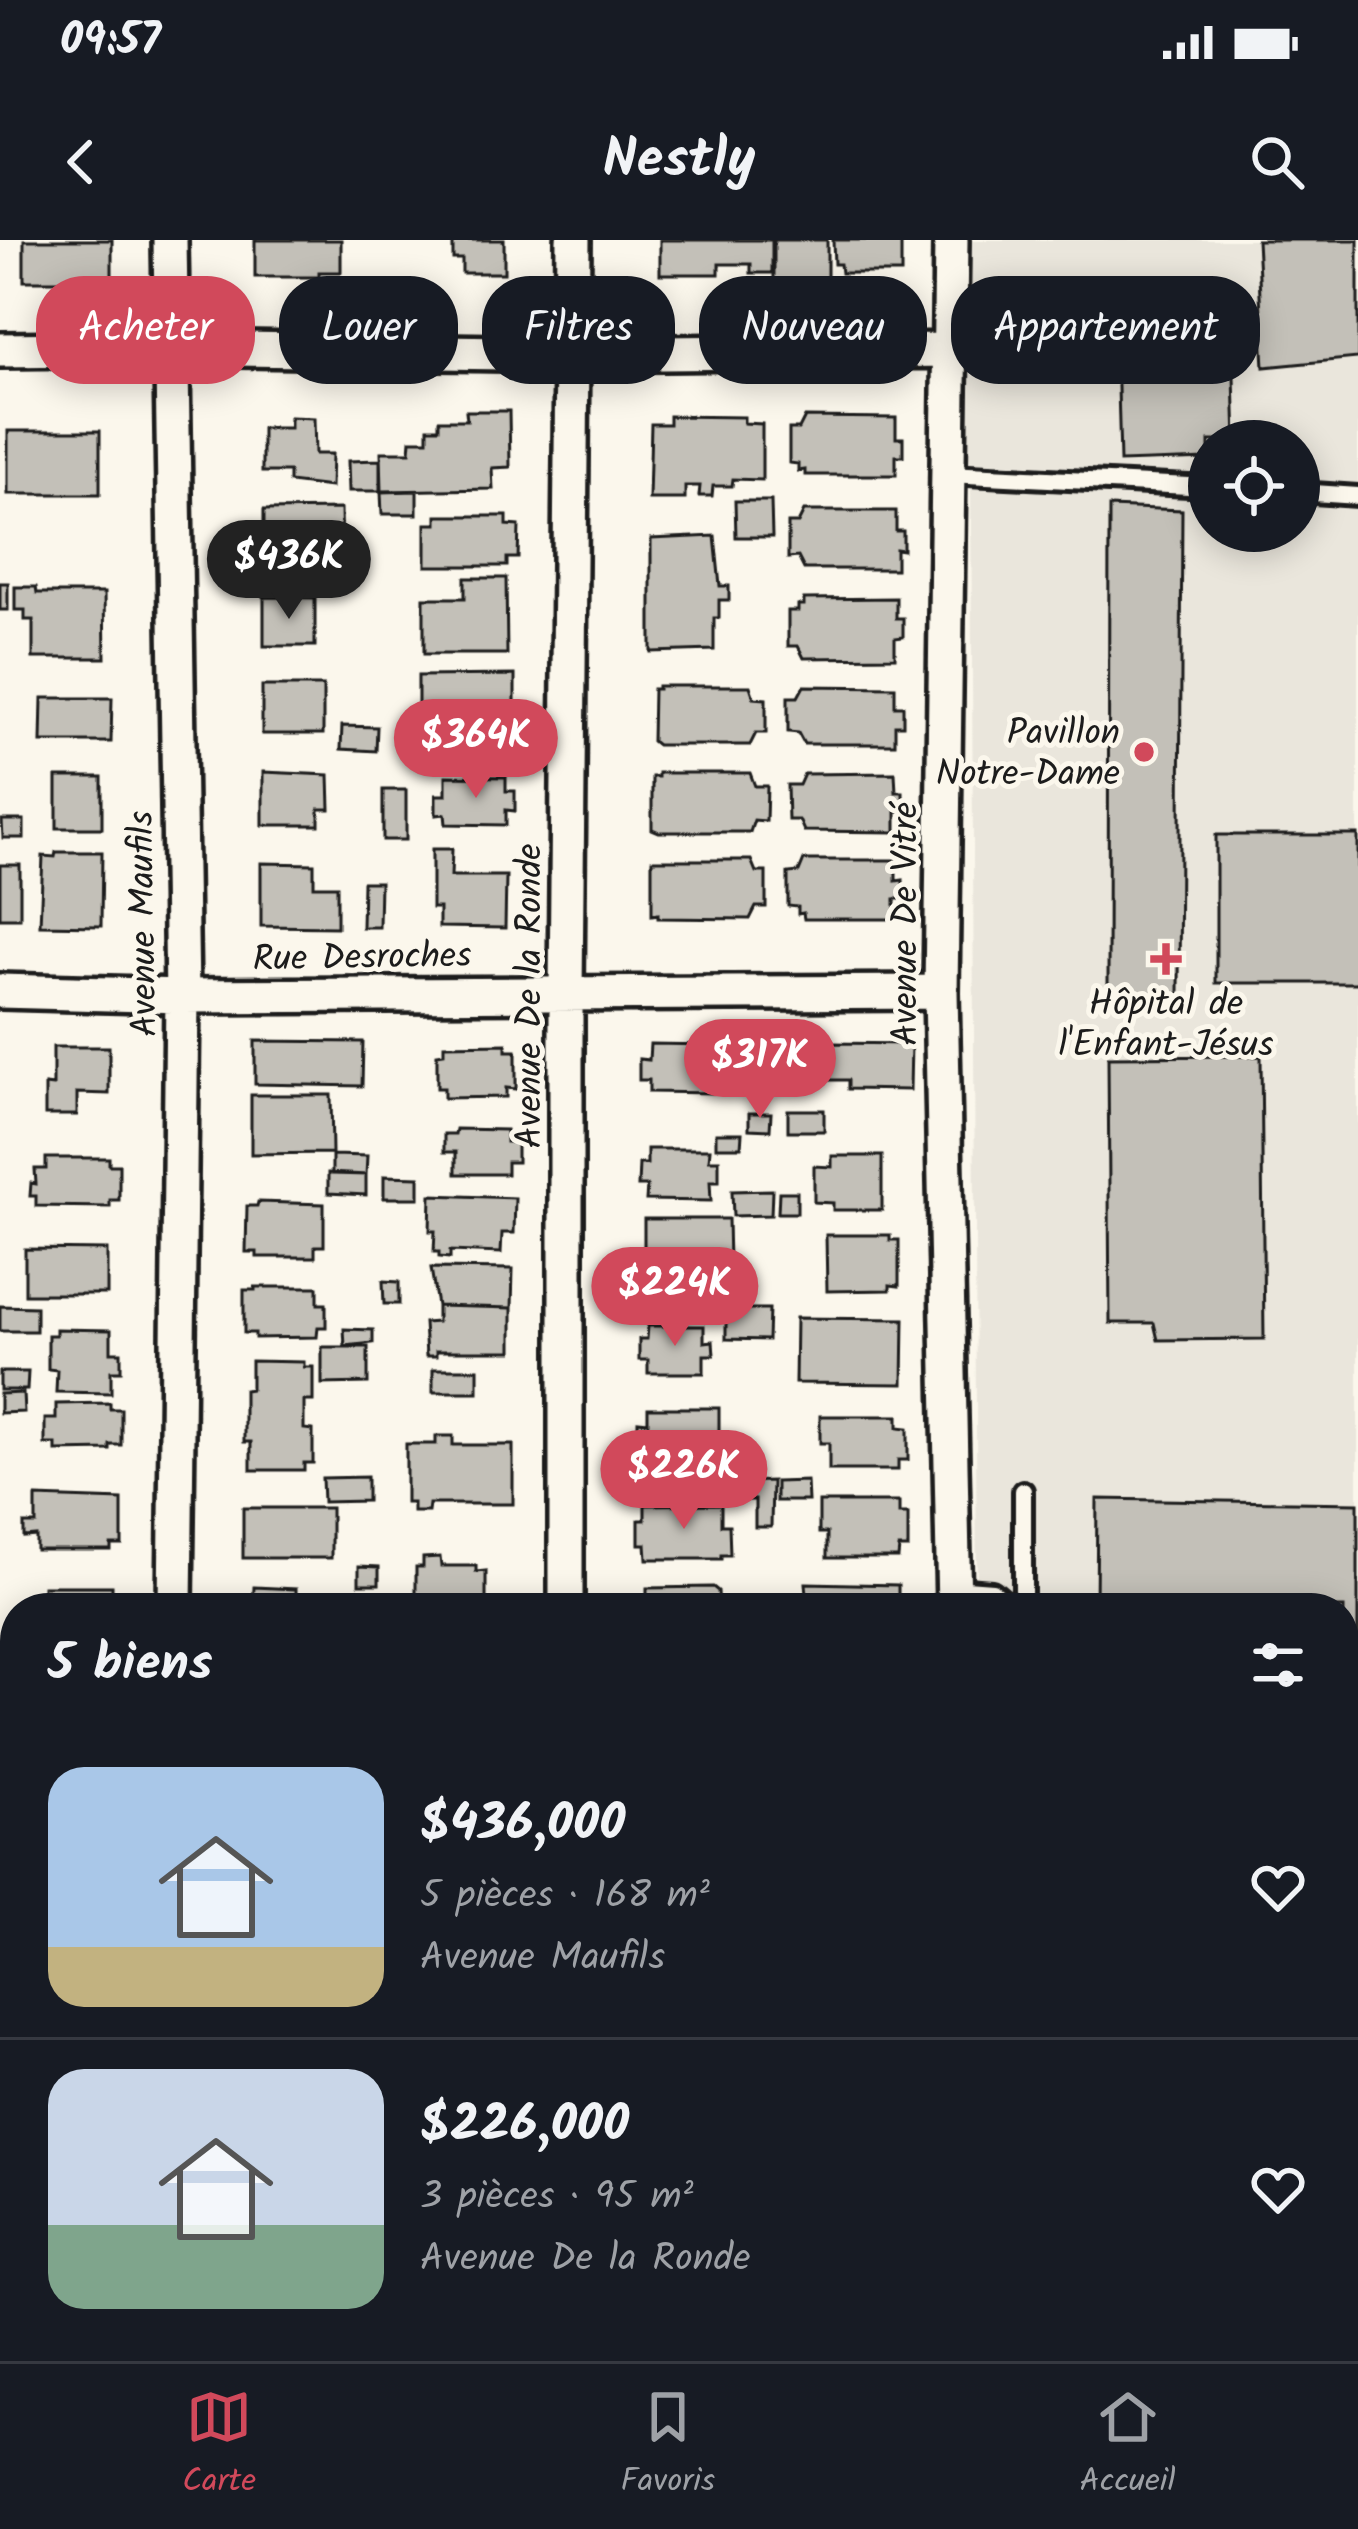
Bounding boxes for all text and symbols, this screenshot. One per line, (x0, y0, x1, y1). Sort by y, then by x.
text: 09:57 (60, 6, 161, 78)
text: Nestly (603, 119, 755, 205)
icon: back (48, 129, 114, 195)
icon: search (1244, 129, 1310, 195)
chip: Acheter (36, 276, 255, 384)
chip: Louer (279, 276, 458, 384)
chip: Filtres (482, 276, 675, 384)
chip: Nouveau (699, 276, 927, 384)
chip: Appartement (951, 276, 1260, 384)
map controls (1188, 420, 1320, 552)
button: locate (1188, 420, 1320, 552)
pin: $436K (205, 520, 373, 622)
text: $436K (234, 528, 344, 590)
pin: $364K (392, 699, 560, 801)
place label: Pavillon Notre-Dame (936, 706, 1120, 804)
text: $364K (421, 707, 531, 769)
marker: Pavillon Notre-Dame (1131, 739, 1157, 765)
street label: Avenue De Vitré (879, 801, 936, 1046)
street label: Avenue Maufils (114, 810, 175, 1038)
street label: Avenue De la Ronde (503, 843, 560, 1149)
street label: Rue Desroches (252, 928, 472, 989)
marker: Hôpital de l'Enfant-Jésus (1150, 943, 1182, 975)
place label: Hôpital de l'Enfant-Jésus (1059, 977, 1273, 1075)
pin: $317K (676, 1019, 844, 1121)
text: $317K (711, 1027, 809, 1089)
pin: $224K (591, 1247, 759, 1349)
text: $224K (618, 1255, 732, 1317)
pin: $226K (600, 1430, 768, 1532)
text: $226K (627, 1438, 741, 1500)
text: 5 biens (48, 1625, 213, 1706)
icon: filters (1245, 1632, 1311, 1698)
text: $436,000 (420, 1785, 625, 1866)
icon: home (144, 1815, 288, 1959)
icon: heart (1245, 1854, 1311, 1920)
text: 5 pièces · 168 m² (420, 1866, 710, 1928)
text: Avenue Maufils (420, 1928, 665, 1990)
text: $226,000 (420, 2086, 629, 2167)
icon: home (144, 2117, 288, 2261)
icon: heart (1245, 2156, 1311, 2222)
text: 3 pièces · 95 m² (420, 2167, 694, 2229)
text: Avenue De la Ronde (420, 2229, 751, 2291)
tab: Carte (182, 2384, 256, 2509)
tab: Favoris (621, 2384, 715, 2509)
tab: Accueil (1080, 2384, 1176, 2509)

